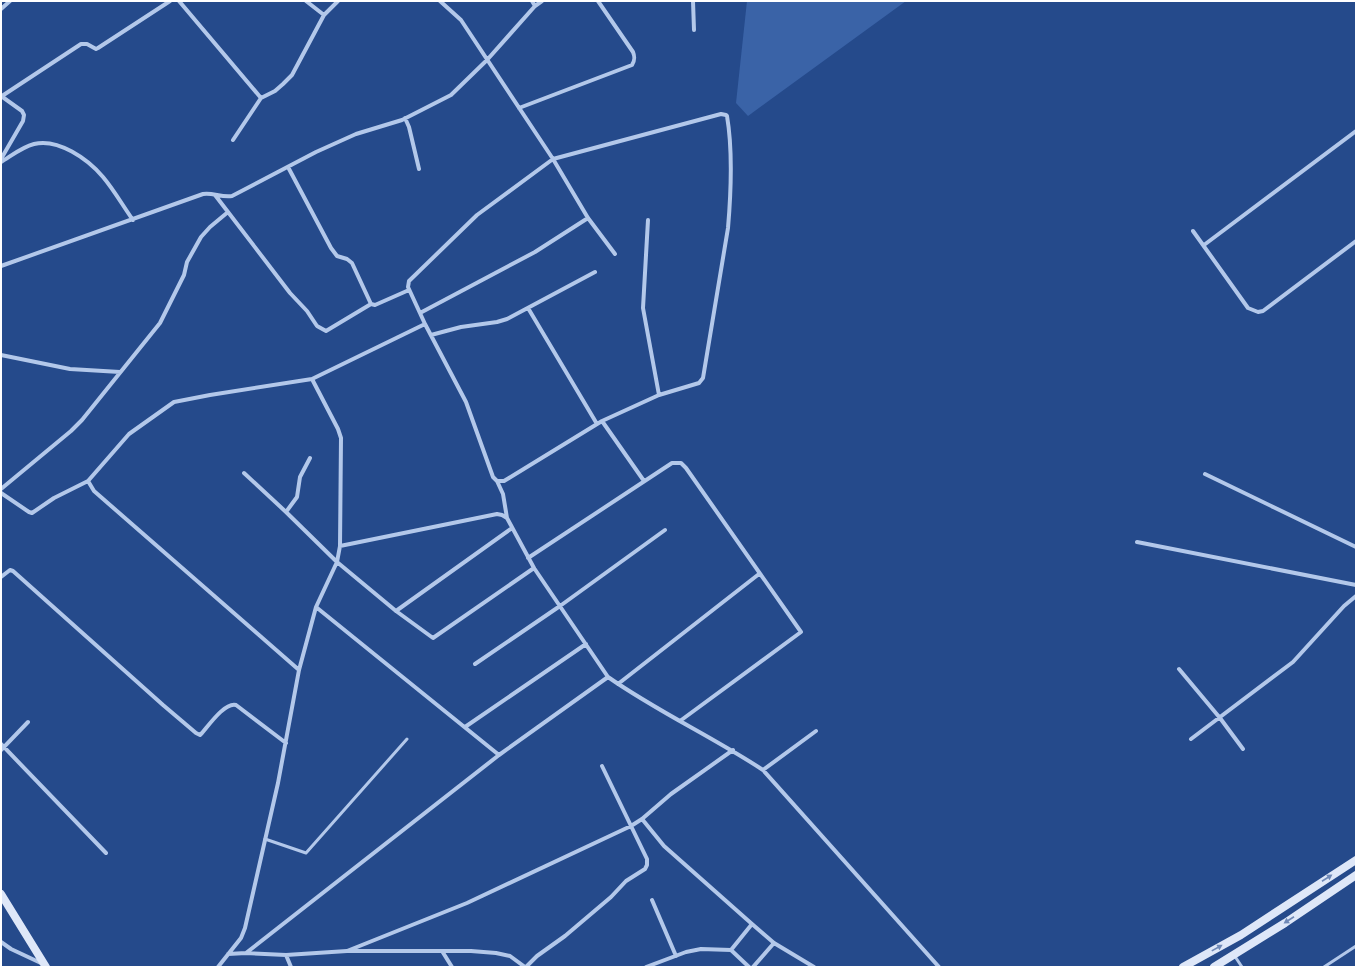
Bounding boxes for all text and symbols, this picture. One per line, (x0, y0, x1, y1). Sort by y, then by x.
one-way arrow (1321, 875, 1333, 882)
one-way arrow (1283, 917, 1294, 924)
one-way arrow (1211, 945, 1223, 951)

